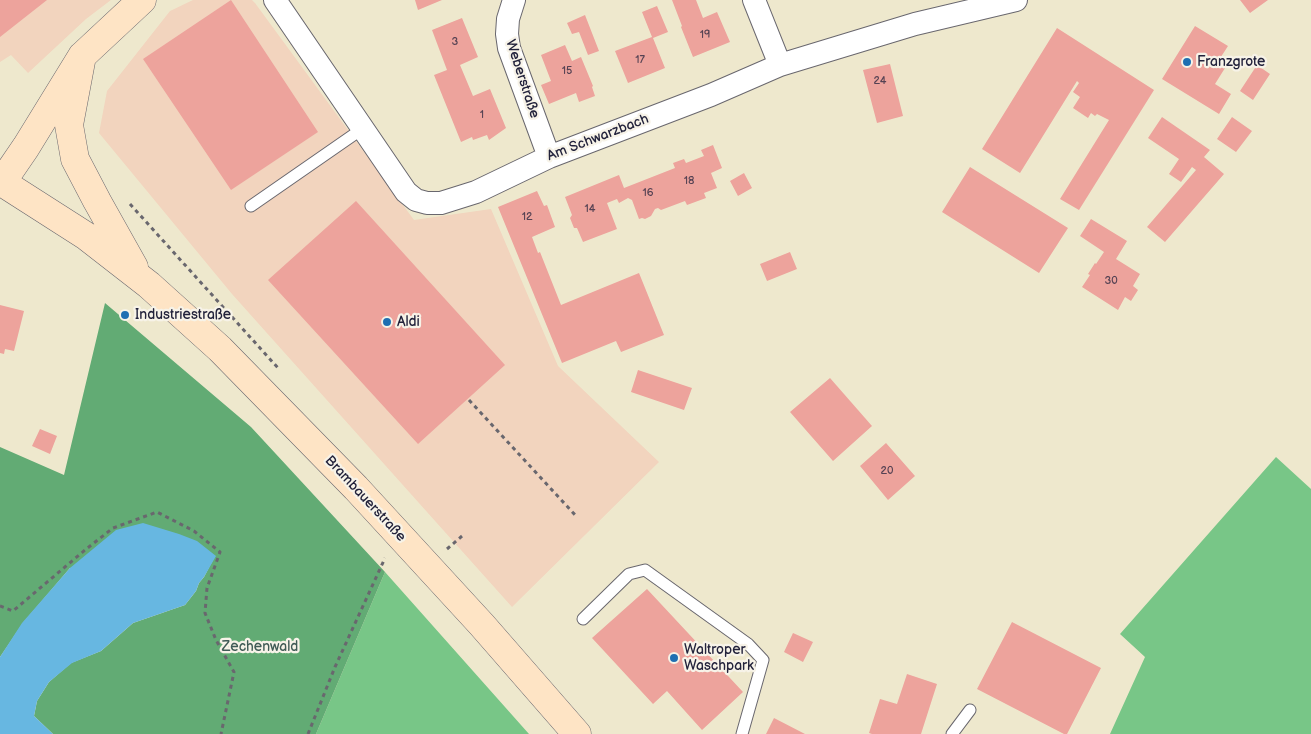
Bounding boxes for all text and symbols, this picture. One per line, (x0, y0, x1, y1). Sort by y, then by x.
house number: 19 (700, 28, 710, 42)
house number: 3 (452, 35, 458, 49)
street label: Weberstraße (501, 38, 543, 120)
house number: 17 (635, 53, 645, 67)
place label: Franzgrote (1197, 54, 1265, 70)
marker: Franzgrote (1181, 56, 1193, 68)
house number: 15 (562, 64, 572, 78)
house number: 24 (873, 74, 887, 88)
house number: 1 (480, 108, 484, 122)
street label: Am Schwarzbach (545, 111, 651, 165)
house number: 18 (684, 174, 694, 188)
house number: 16 (643, 186, 653, 200)
house number: 14 (585, 202, 595, 216)
house number: 12 (522, 210, 532, 224)
house number: 30 (1104, 274, 1118, 288)
place label: Industriestraße (135, 307, 231, 323)
marker: Industriestraße (119, 309, 131, 321)
place label: Aldi (397, 314, 420, 330)
marker: Aldi (381, 316, 393, 328)
street label: Brambauerstraße (321, 453, 409, 545)
house number: 20 (881, 464, 893, 478)
park label: Zechenwald (222, 639, 298, 655)
place label: Waltroper Waschpark (684, 642, 754, 674)
marker: Waltroper Waschpark (668, 652, 680, 664)

